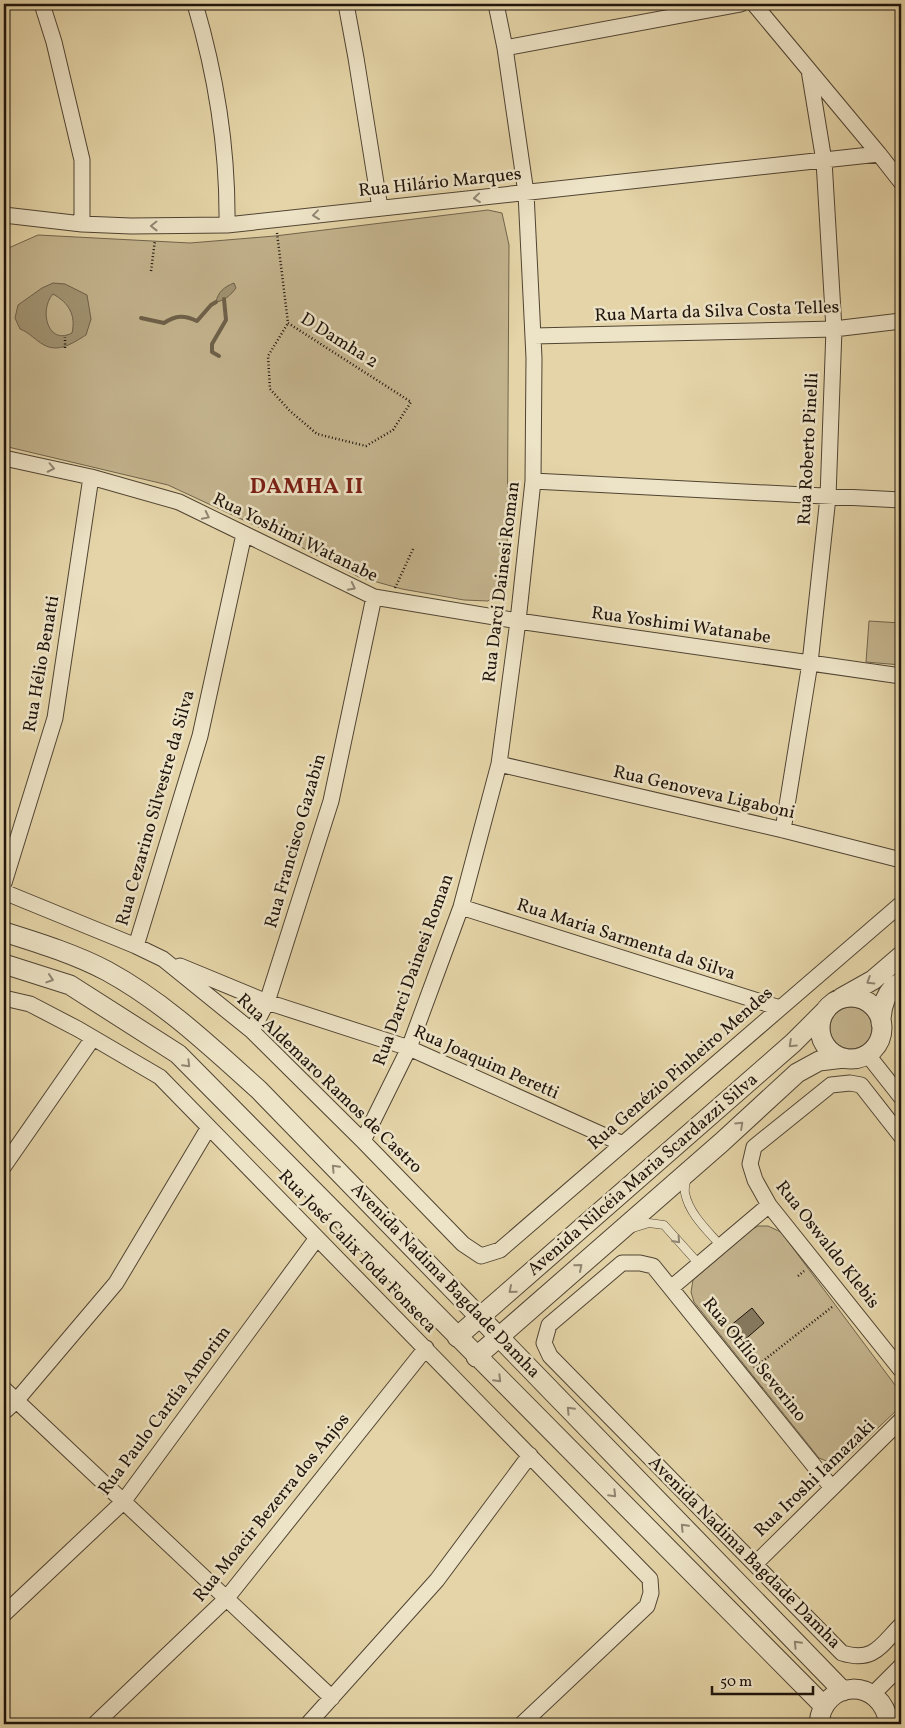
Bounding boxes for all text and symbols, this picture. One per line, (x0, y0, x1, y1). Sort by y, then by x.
street label: Rua Hilário Marques (357, 162, 523, 204)
one-way arrow (473, 192, 481, 203)
one-way arrow (312, 209, 320, 220)
one-way arrow (150, 221, 158, 231)
street label: Rua Marta da Silva Costa Telles (594, 295, 840, 329)
street label: D Damha 2 (295, 307, 383, 375)
street label: Rua Roberto Pinelli (793, 372, 825, 526)
one-way arrow (47, 463, 56, 473)
district label: DAMHA II (250, 472, 364, 503)
street label: Rua Darci Dainesi Roman (477, 480, 527, 684)
street label: Rua Yoshimi Watanabe (208, 487, 382, 589)
one-way arrow (201, 509, 210, 520)
one-way arrow (347, 581, 356, 591)
street label: Rua Hélio Benatti (18, 594, 66, 734)
street label: Rua Yoshimi Watanabe (590, 601, 772, 651)
street label: Rua Cezarino Silvestre da Silva (110, 687, 202, 929)
street label: Rua Francisco Gazabin (259, 751, 333, 931)
street label: Rua Genoveva Ligaboni (611, 760, 797, 826)
street label: Rua Darci Dainesi Roman (368, 870, 460, 1069)
street label: Rua Maria Sarmenta da Silva (513, 893, 739, 987)
one-way arrow (45, 973, 54, 983)
one-way arrow (866, 974, 875, 984)
street label: Rua Genézio Pinheiro Mendes (583, 982, 779, 1156)
street label: Rua Aldemaro Ramos de Castro (231, 988, 427, 1180)
street label: Rua Joaquim Peretti (409, 1020, 563, 1106)
one-way arrow (788, 1038, 797, 1047)
one-way arrow (182, 1058, 191, 1067)
street label: Avenida Nilcéia Maria Scardazzi Silva (522, 1068, 764, 1282)
one-way arrow (735, 1122, 744, 1131)
street label: Rua José Calix Toda Fonseca (272, 1165, 442, 1339)
one-way arrow (332, 1165, 341, 1174)
street label: Rua Oswaldo Klebis (769, 1176, 885, 1314)
street label: Avenida Nadima Bagdade Damha (345, 1178, 545, 1384)
one-way arrow (671, 1234, 680, 1243)
one-way arrow (573, 1265, 582, 1273)
one-way arrow (508, 1284, 517, 1293)
street label: Rua Otílio Severino (696, 1293, 812, 1427)
street label: Rua Paulo Cardia Amorim (93, 1321, 237, 1501)
one-way arrow (492, 1373, 501, 1382)
one-way arrow (567, 1407, 576, 1416)
street label: Rua Moacir Bezerra dos Anjos (188, 1408, 356, 1608)
street label: Rua Iroshi Iamazaki (749, 1415, 881, 1543)
street label: Avenida Nadima Bagdade Damha (642, 1451, 846, 1655)
one-way arrow (607, 1488, 616, 1497)
one-way arrow (680, 1524, 689, 1533)
one-way arrow (794, 1640, 803, 1649)
scale bar (712, 1663, 814, 1695)
text: 50 m (720, 1672, 752, 1693)

